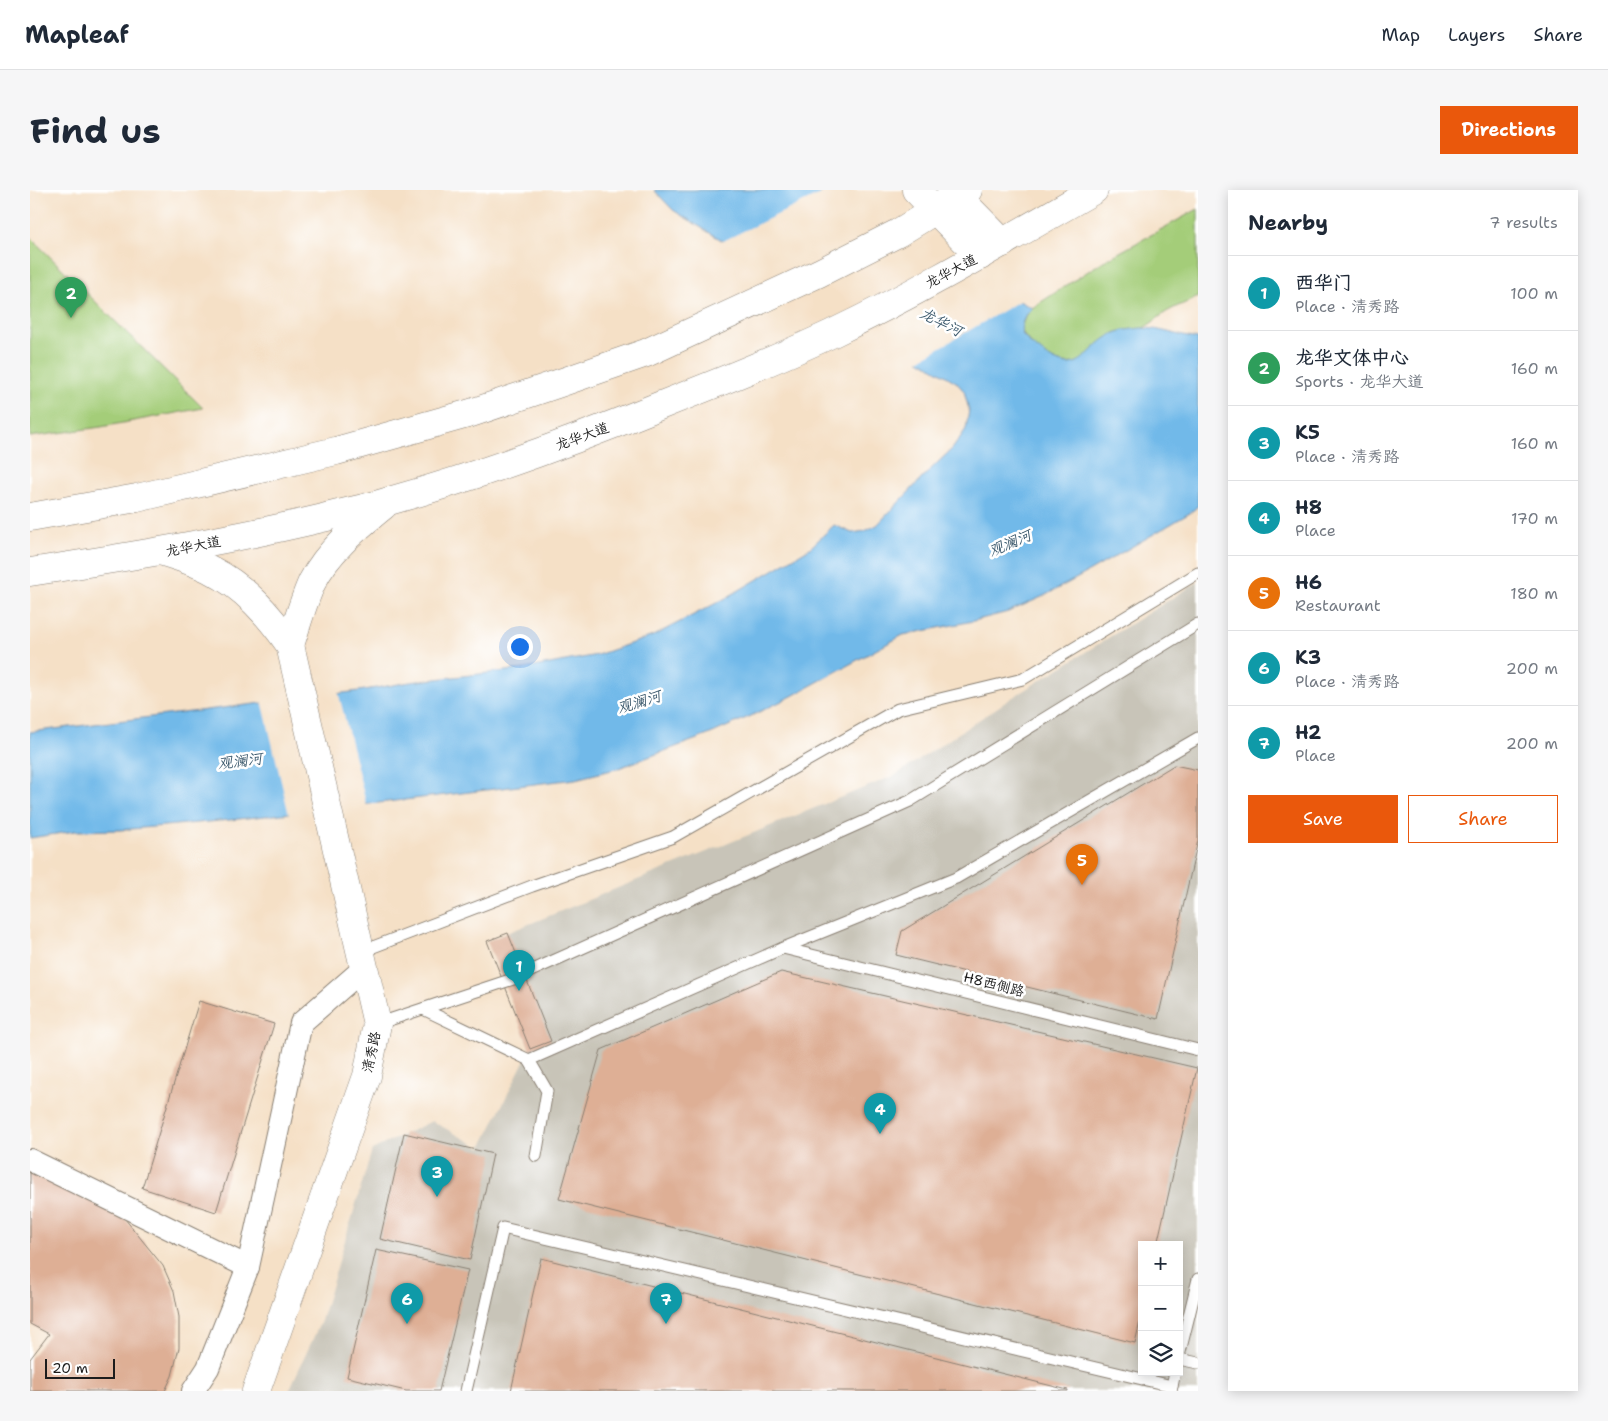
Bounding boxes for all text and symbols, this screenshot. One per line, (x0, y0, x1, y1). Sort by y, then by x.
text: Mapleaf (25, 19, 129, 51)
text: Map (1382, 23, 1420, 47)
text: Layers (1448, 23, 1505, 47)
text: Share (1533, 23, 1583, 47)
button: Directions (1440, 106, 1578, 154)
text: Find us (30, 107, 161, 154)
text: Nearby (1248, 209, 1328, 237)
text: 7 results (1489, 212, 1558, 233)
street label: 龙华大道 (922, 250, 980, 292)
text: 西华门 (1295, 270, 1352, 295)
pin: 2 (55, 277, 87, 318)
text: 1 (1260, 283, 1268, 304)
text: 100 m (1510, 283, 1558, 304)
text: Place · 清秀路 (1295, 296, 1399, 317)
water label: 龙华河 (916, 303, 968, 342)
text: 龙华文体中心 (1295, 345, 1409, 370)
text: 2 (1258, 358, 1270, 379)
text: 160 m (1511, 358, 1558, 379)
text: Sports · 龙华大道 (1295, 371, 1423, 392)
street label: 龙华大道 (553, 418, 611, 454)
text: K5 (1295, 420, 1320, 445)
text: 3 (1258, 433, 1270, 454)
text: 160 m (1511, 433, 1558, 454)
text: Place · 清秀路 (1295, 446, 1399, 467)
text: H8 (1295, 495, 1322, 520)
text: 4 (1258, 508, 1270, 529)
text: 170 m (1511, 508, 1558, 529)
text: Place (1295, 520, 1336, 541)
water label: 观澜河 (985, 524, 1037, 561)
street label: 龙华大道 (164, 532, 222, 560)
text: H6 (1295, 570, 1322, 595)
text: 5 (1259, 583, 1269, 604)
text: 180 m (1510, 583, 1558, 604)
text: Restaurant (1295, 595, 1381, 616)
your location (507, 634, 533, 660)
text: K3 (1295, 645, 1321, 670)
text: 6 (1258, 658, 1270, 679)
text: 200 m (1506, 658, 1558, 679)
text: Place · 清秀路 (1295, 671, 1399, 692)
water label: 观澜河 (615, 685, 666, 718)
text: H2 (1295, 720, 1321, 745)
text: 7 (1258, 733, 1270, 754)
text: 200 m (1506, 733, 1558, 754)
text: Place (1295, 745, 1336, 766)
water label: 观澜河 (216, 748, 267, 774)
button: Save (1248, 795, 1398, 843)
button: Share (1408, 795, 1558, 843)
pin: 5 (1066, 844, 1098, 885)
pin: 1 (503, 950, 535, 991)
street label: H8西側路 (962, 968, 1026, 1000)
street label: 清秀路 (358, 1030, 384, 1074)
pin: 4 (864, 1093, 896, 1134)
pin: 3 (421, 1156, 453, 1197)
map controls (1138, 1241, 1183, 1376)
button: + (1138, 1241, 1183, 1286)
pin: 6 (391, 1283, 423, 1324)
pin: 7 (650, 1283, 682, 1324)
button: − (1138, 1286, 1183, 1331)
button: layers (1138, 1331, 1183, 1376)
scale bar (45, 1356, 115, 1379)
text: 20 m (52, 1359, 88, 1377)

